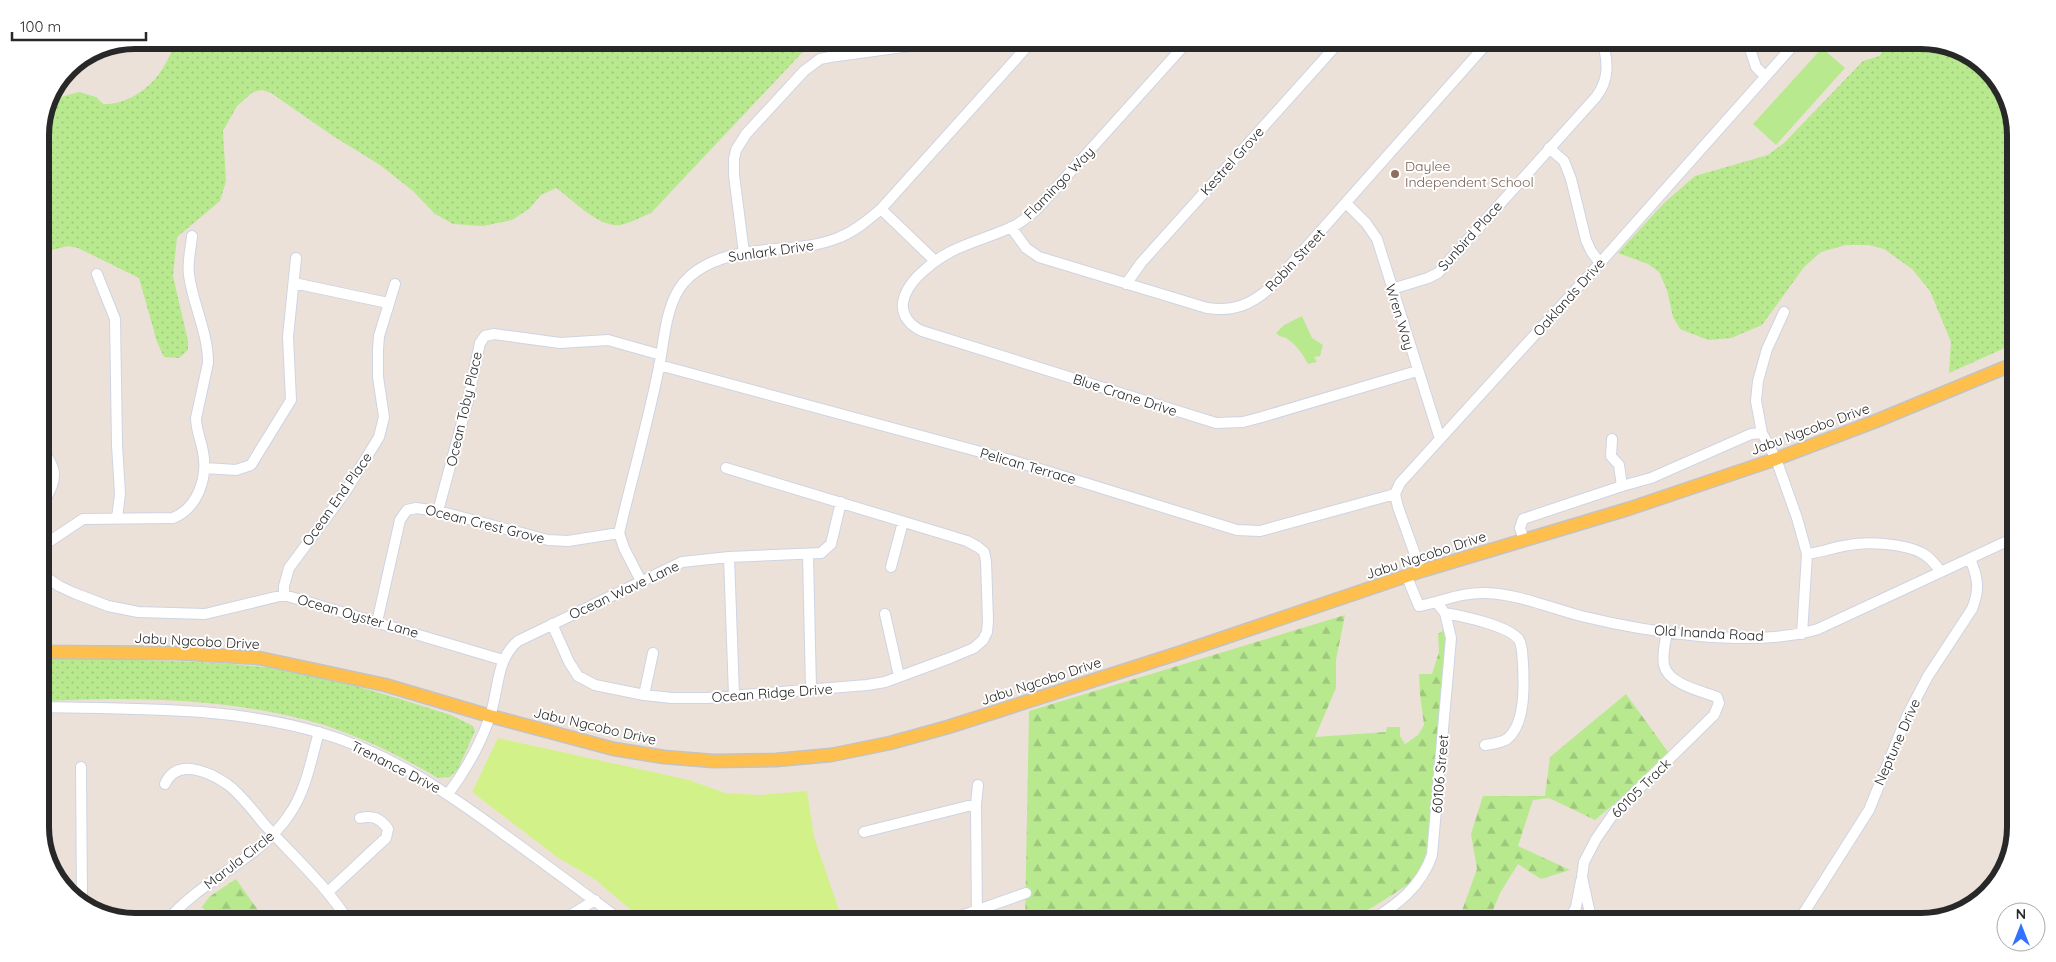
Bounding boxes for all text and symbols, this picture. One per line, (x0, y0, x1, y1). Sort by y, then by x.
scale bar (12, 10, 146, 42)
text: 100 m (20, 17, 61, 36)
street label: Kestrel Grove (1196, 123, 1268, 199)
street label: Flamingo Way (1020, 143, 1098, 223)
place label: Daylee Independent School (1405, 157, 1534, 191)
marker: Daylee Independent School (1389, 168, 1401, 180)
street label: Sunbird Place (1434, 197, 1506, 275)
street label: Robin Street (1261, 225, 1329, 295)
street label: Sunlark Drive (727, 236, 815, 266)
street label: Oaklands Drive (1529, 254, 1609, 340)
street label: Wren Way (1381, 282, 1419, 352)
street label: Ocean Toby Place (442, 350, 486, 468)
street label: Blue Crane Drive (1071, 370, 1179, 420)
street label: Jabu Ngcobo Drive (1748, 399, 1872, 459)
street label: Pelican Terrace (978, 444, 1078, 488)
street label: Ocean End Place (298, 449, 376, 549)
street label: Ocean Crest Grove (424, 500, 547, 548)
street label: Jabu Ngcobo Drive (1363, 527, 1489, 583)
street label: Ocean Wave Lane (566, 557, 682, 623)
street label: Ocean Oyster Lane (295, 590, 421, 642)
street label: Old Inanda Road (1654, 621, 1764, 645)
street label: Jabu Ngcobo Drive (134, 629, 260, 653)
street label: Jabu Ngcobo Drive (978, 653, 1104, 709)
street label: Ocean Ridge Drive (711, 680, 833, 706)
street label: Neptune Drive (1870, 696, 1924, 788)
street label: Jabu Ngcobo Drive (532, 703, 658, 749)
street label: 60106 Street (1428, 734, 1452, 814)
street label: Trenance Drive (348, 737, 444, 797)
street label: 60105 Track (1607, 754, 1675, 822)
street label: Marula Circle (200, 827, 278, 893)
north arrow (1996, 902, 2046, 952)
text: N (2016, 905, 2026, 923)

